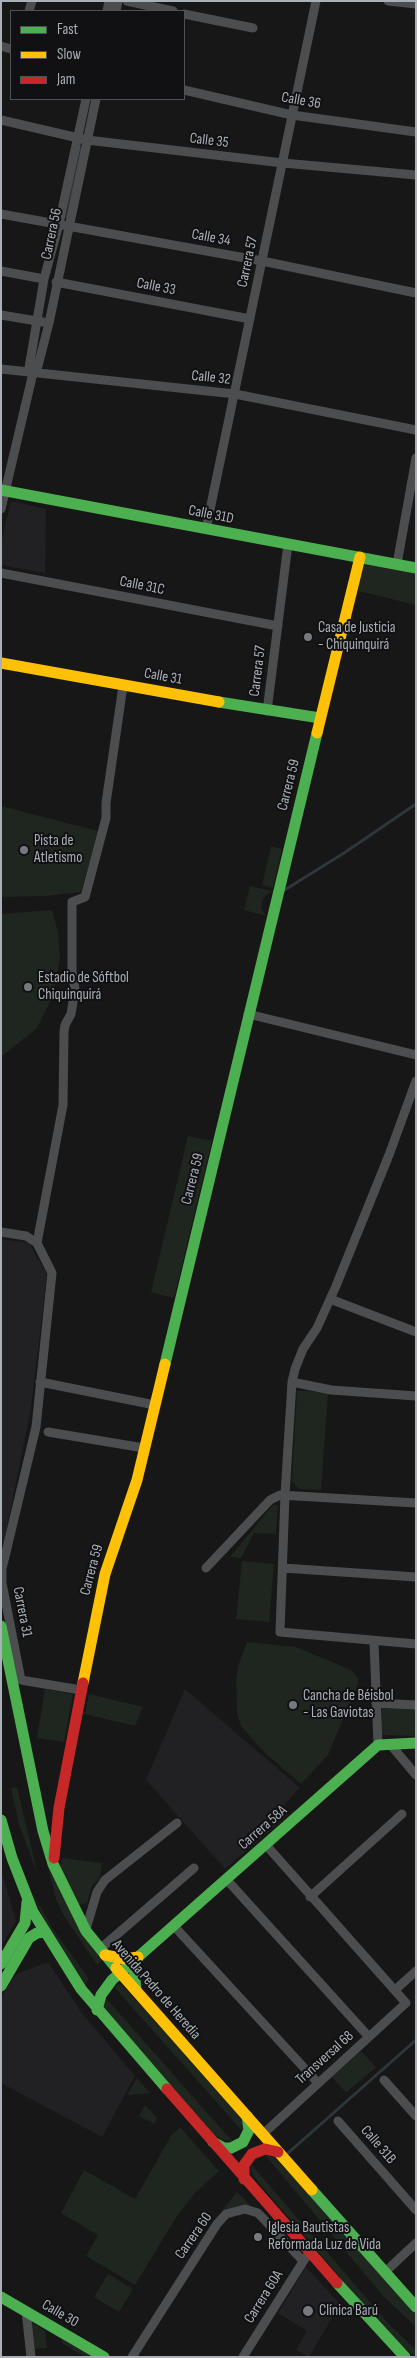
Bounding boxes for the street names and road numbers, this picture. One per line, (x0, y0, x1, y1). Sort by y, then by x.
street label: Calle 36 (280, 89, 322, 113)
street label: Calle 35 (189, 130, 229, 152)
street label: Carrera 56 (38, 207, 66, 261)
street label: Calle 34 (190, 226, 232, 250)
street label: Carrera 57 (234, 235, 262, 289)
street label: Calle 33 (135, 274, 177, 300)
street label: Calle 32 (191, 367, 231, 389)
street label: Calle 31D (187, 502, 235, 528)
street label: Calle 31C (118, 573, 166, 599)
street label: Carrera 57 (246, 644, 270, 698)
street label: Calle 31 (143, 665, 183, 689)
street label: Carrera 59 (274, 758, 304, 812)
street label: Carrera 59 (178, 1152, 208, 1206)
street label: Carrera 59 (77, 1543, 107, 1597)
street label: Carrera 31 (8, 1585, 36, 1639)
street label: Carrera 58A (235, 1802, 291, 1854)
street label: Avenida Pedro de Heredia (108, 1937, 204, 2043)
street label: Transversal 68 (292, 2027, 358, 2089)
street label: Calle 31B (356, 2122, 400, 2168)
street label: Carrera 60 (172, 2209, 216, 2263)
street label: Carrera 60A (241, 2267, 287, 2327)
street label: Calle 30 (38, 2296, 82, 2332)

